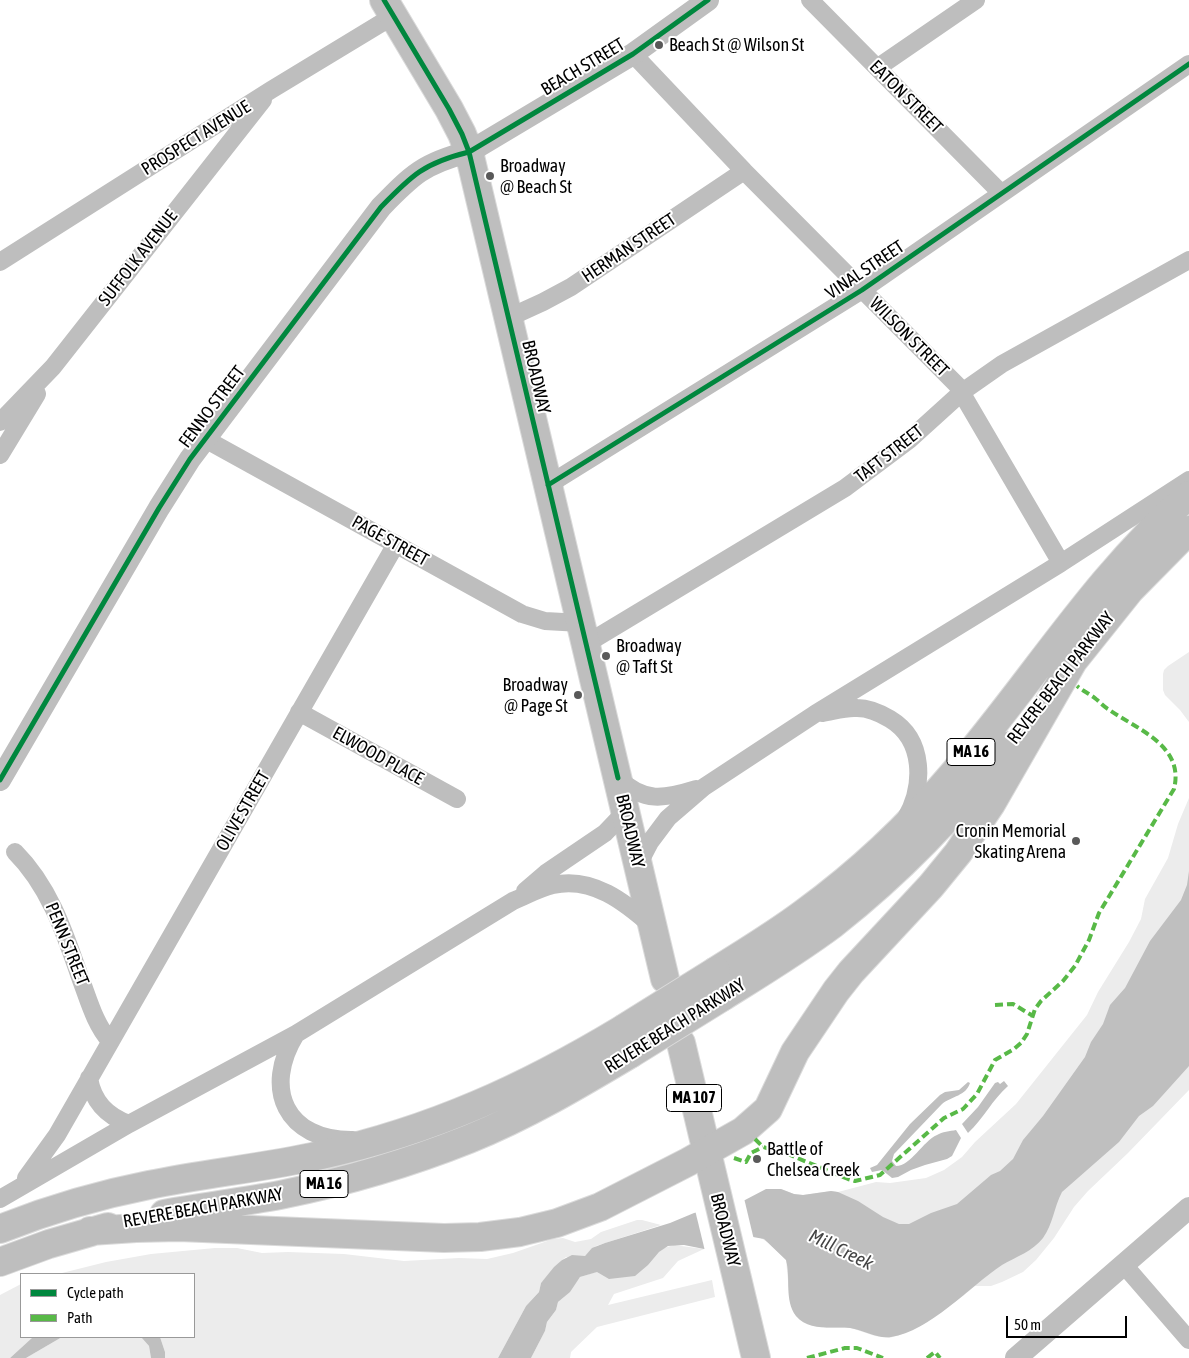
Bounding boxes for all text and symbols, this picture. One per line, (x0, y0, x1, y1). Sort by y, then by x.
street label: BEACH STREET (537, 34, 629, 100)
place label: Beach St @ Wilson St (669, 34, 804, 56)
marker: Beach St @ Wilson St (653, 39, 665, 51)
street label: EATON STREET (865, 56, 947, 138)
street label: PROSPECT AVENUE (137, 96, 255, 180)
place label: Broadway @ Beach St (500, 155, 572, 198)
marker: Broadway @ Beach St (484, 170, 496, 182)
street label: SUFFOLK AVENUE (94, 206, 182, 310)
street label: HERMAN STREET (578, 209, 680, 287)
street label: VINAL STREET (822, 236, 908, 304)
street label: WILSON STREET (865, 293, 953, 381)
street label: BROADWAY (517, 338, 555, 416)
street label: FENNO STREET (174, 362, 250, 452)
street label: TAFT STREET (850, 420, 928, 488)
street label: PAGE STREET (348, 511, 432, 571)
street label: REVERE BEACH PARKWAY (1003, 608, 1119, 748)
place label: Broadway @ Taft St (616, 635, 682, 678)
marker: Broadway @ Taft St (600, 650, 612, 662)
place label: Broadway @ Page St (502, 674, 568, 716)
marker: Broadway @ Page St (572, 689, 584, 701)
street label: ELWOOD PLACE (329, 722, 427, 790)
road number: MA 16 (947, 739, 995, 766)
street label: OLIVE STREET (211, 767, 275, 855)
street label: BROADWAY (611, 792, 649, 870)
place label: Cronin Memorial Skating Arena (956, 820, 1066, 862)
marker: Cronin Memorial Skating Arena (1070, 835, 1082, 847)
street label: PENN STREET (41, 899, 93, 989)
street label: REVERE BEACH PARKWAY (601, 974, 749, 1078)
road number: MA 107 (666, 1084, 722, 1112)
place label: Battle of Chelsea Creek (767, 1138, 860, 1180)
marker: Battle of Chelsea Creek (751, 1153, 763, 1165)
road number: MA 16 (300, 1170, 348, 1198)
street label: REVERE BEACH PARKWAY (122, 1183, 284, 1233)
street label: BROADWAY (705, 1191, 745, 1269)
water label: Mill Creek (805, 1225, 877, 1275)
legend (20, 1273, 195, 1338)
text: Cycle path (67, 1284, 124, 1301)
scale bar (1009, 1306, 1130, 1338)
text: Path (67, 1309, 93, 1326)
text: 50 m (1014, 1316, 1041, 1333)

